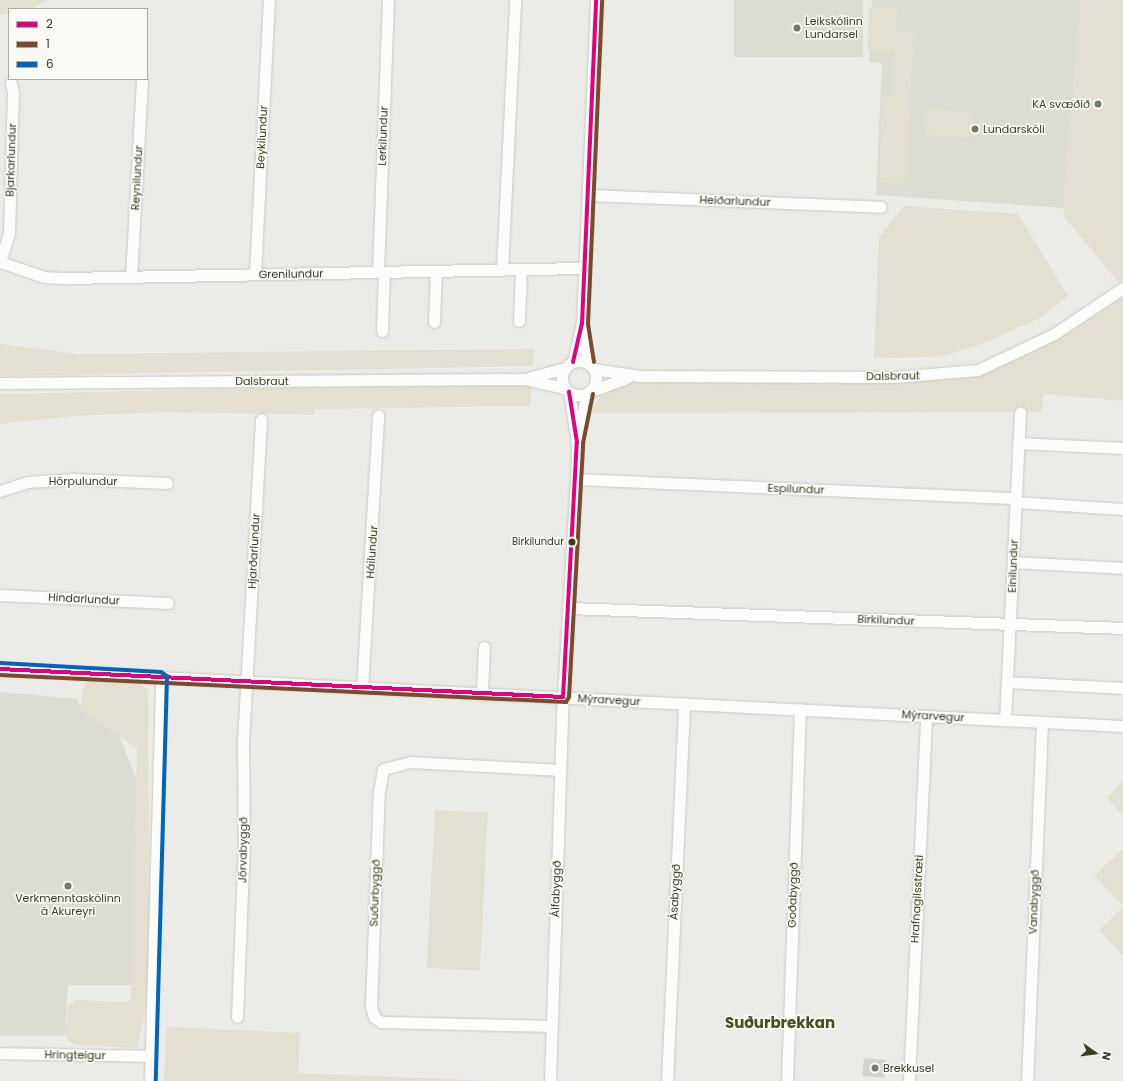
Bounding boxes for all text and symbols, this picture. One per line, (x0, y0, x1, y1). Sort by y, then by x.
legend (8, 8, 148, 80)
text: 2 (46, 15, 53, 32)
place label: Leikskólinn Lundarsel (805, 15, 863, 41)
marker: Leikskólinn Lundarsel (792, 23, 802, 33)
text: 1 (46, 35, 50, 52)
text: 6 (46, 55, 54, 72)
place label: KA svæðið (1032, 97, 1090, 111)
marker: KA svæðið (1093, 99, 1103, 109)
street label: Beykilundur (254, 105, 270, 169)
street label: Lerkilundur (375, 106, 391, 166)
place label: Lundarskóli (983, 122, 1045, 136)
street label: Bjarkarlundur (3, 123, 19, 197)
marker: Lundarskóli (970, 124, 980, 134)
street label: Reynilundur (129, 145, 145, 211)
street label: Heiðarlundur (699, 193, 771, 209)
street label: Grenilundur (259, 267, 323, 281)
street label: Dalsbraut (866, 369, 920, 383)
street label: Dalsbraut (235, 374, 289, 388)
street label: Hörpulundur (49, 474, 117, 488)
street label: Espilundur (767, 481, 825, 497)
street label: Hjarðarlundur (245, 513, 263, 589)
street label: Háilundur (364, 525, 380, 579)
place label: Birkilundur (512, 536, 564, 548)
marker: Birkilundur (567, 537, 577, 547)
street label: Einilundur (1005, 539, 1021, 593)
street label: Hindarlundur (48, 591, 120, 607)
street label: Birkilundur (857, 612, 915, 628)
street label: Mýrarvegur (577, 692, 641, 708)
street label: Mýrarvegur (901, 708, 965, 724)
street label: Jörvabyggð (236, 817, 250, 883)
street label: Hrafnagilsstræti (908, 854, 926, 944)
street label: Suðurbyggð (367, 859, 383, 927)
street label: Álfabyggð (548, 860, 564, 918)
street label: Goðabyggð (785, 862, 801, 928)
street label: Ásabyggð (667, 864, 683, 920)
street label: Vanabyggð (1026, 869, 1042, 935)
marker: Verkmenntaskólinn á Akureyri (63, 881, 73, 891)
place label: Verkmenntaskólinn á Akureyri (15, 892, 121, 918)
district label: Suðurbrekkan (725, 1014, 835, 1032)
north arrow (1075, 1033, 1115, 1073)
street label: Hringteigur (44, 1048, 106, 1062)
text: N (1098, 1050, 1115, 1062)
place label: Brekkusel (883, 1061, 934, 1075)
marker: Brekkusel (870, 1063, 880, 1073)

